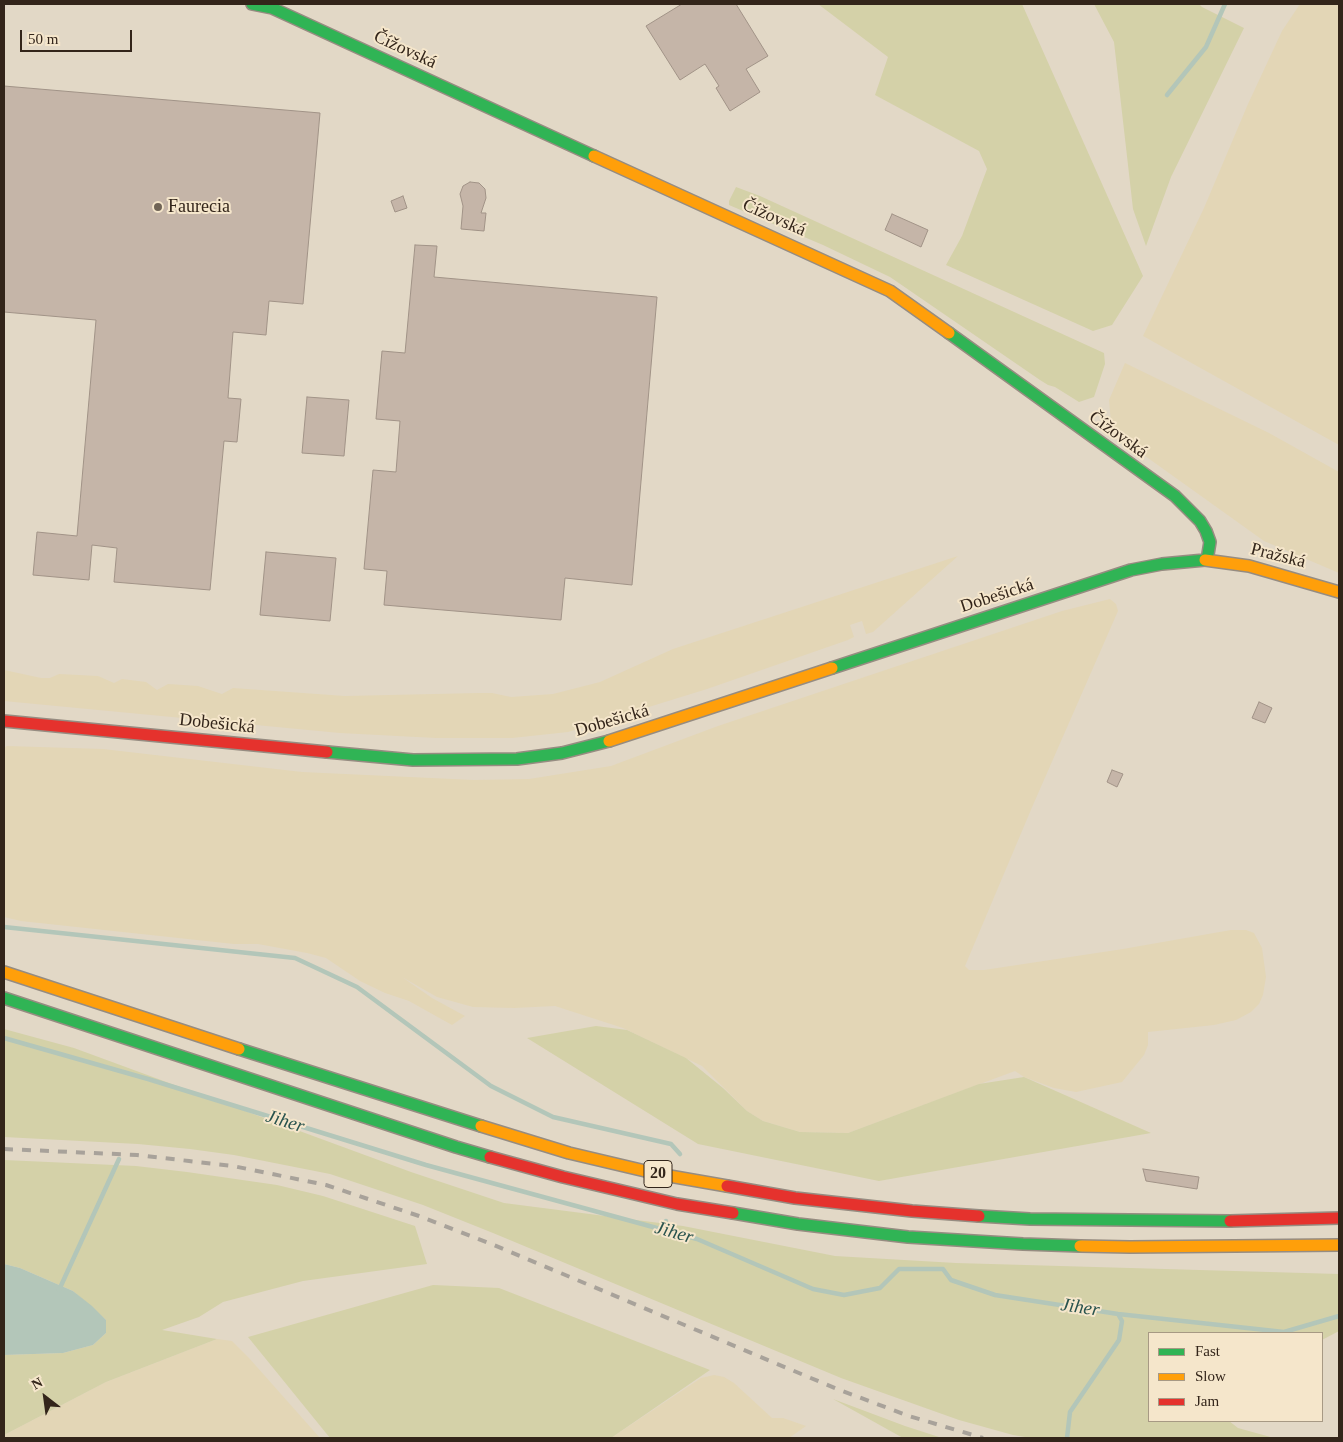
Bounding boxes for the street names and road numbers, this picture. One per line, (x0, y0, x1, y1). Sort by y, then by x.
street label: Čížovská (370, 26, 440, 74)
street label: Čížovská (739, 195, 809, 241)
street label: Čížovská (1085, 407, 1151, 463)
street label: Pražská (1248, 539, 1308, 573)
street label: Dobešická (958, 574, 1036, 618)
street label: Dobešická (573, 700, 651, 742)
street label: Dobešická (178, 709, 256, 739)
road number: 20 (644, 1160, 672, 1188)

